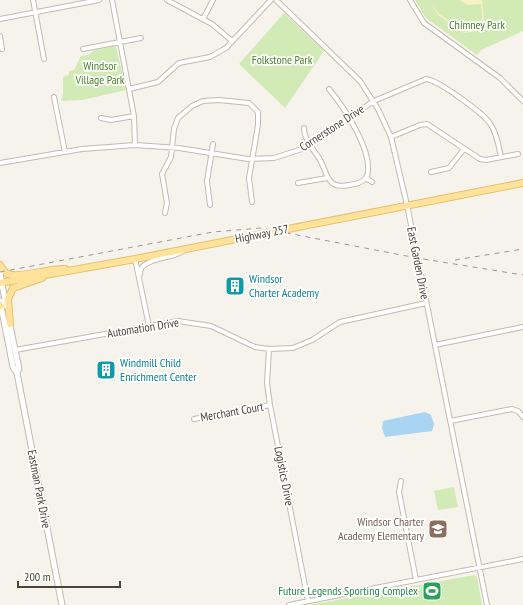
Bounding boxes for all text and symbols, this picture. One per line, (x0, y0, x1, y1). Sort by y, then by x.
park label: Chimney Park (449, 17, 505, 32)
park label: Folkstone Park (252, 52, 313, 67)
park label: Windsor Village Park (74, 58, 125, 87)
street label: Cornerstone Drive (297, 101, 367, 154)
street label: Highway 257 (234, 221, 290, 246)
street label: East Garden Drive (404, 225, 433, 301)
place label: Windsor Charter Academy (249, 271, 319, 300)
building icon: Windsor Charter Academy (224, 275, 246, 297)
street label: Automation Drive (106, 314, 180, 341)
place label: Windmill Child Enrichment Center (120, 355, 197, 384)
building icon: Windmill Child Enrichment Center (95, 359, 117, 381)
street label: Merchant Court (199, 398, 265, 424)
street label: Logistics Drive (271, 445, 298, 507)
street label: Eastman Park Drive (25, 448, 54, 529)
place label: Windsor Charter Academy Elementary (338, 514, 425, 543)
school or university icon: Windsor Charter Academy Elementary (427, 518, 449, 540)
scale bar (18, 563, 120, 589)
text: 200 m (24, 569, 51, 584)
sports icon: Future Legends Sporting Complex (421, 580, 443, 602)
place label: Future Legends Sporting Complex (278, 583, 418, 598)

